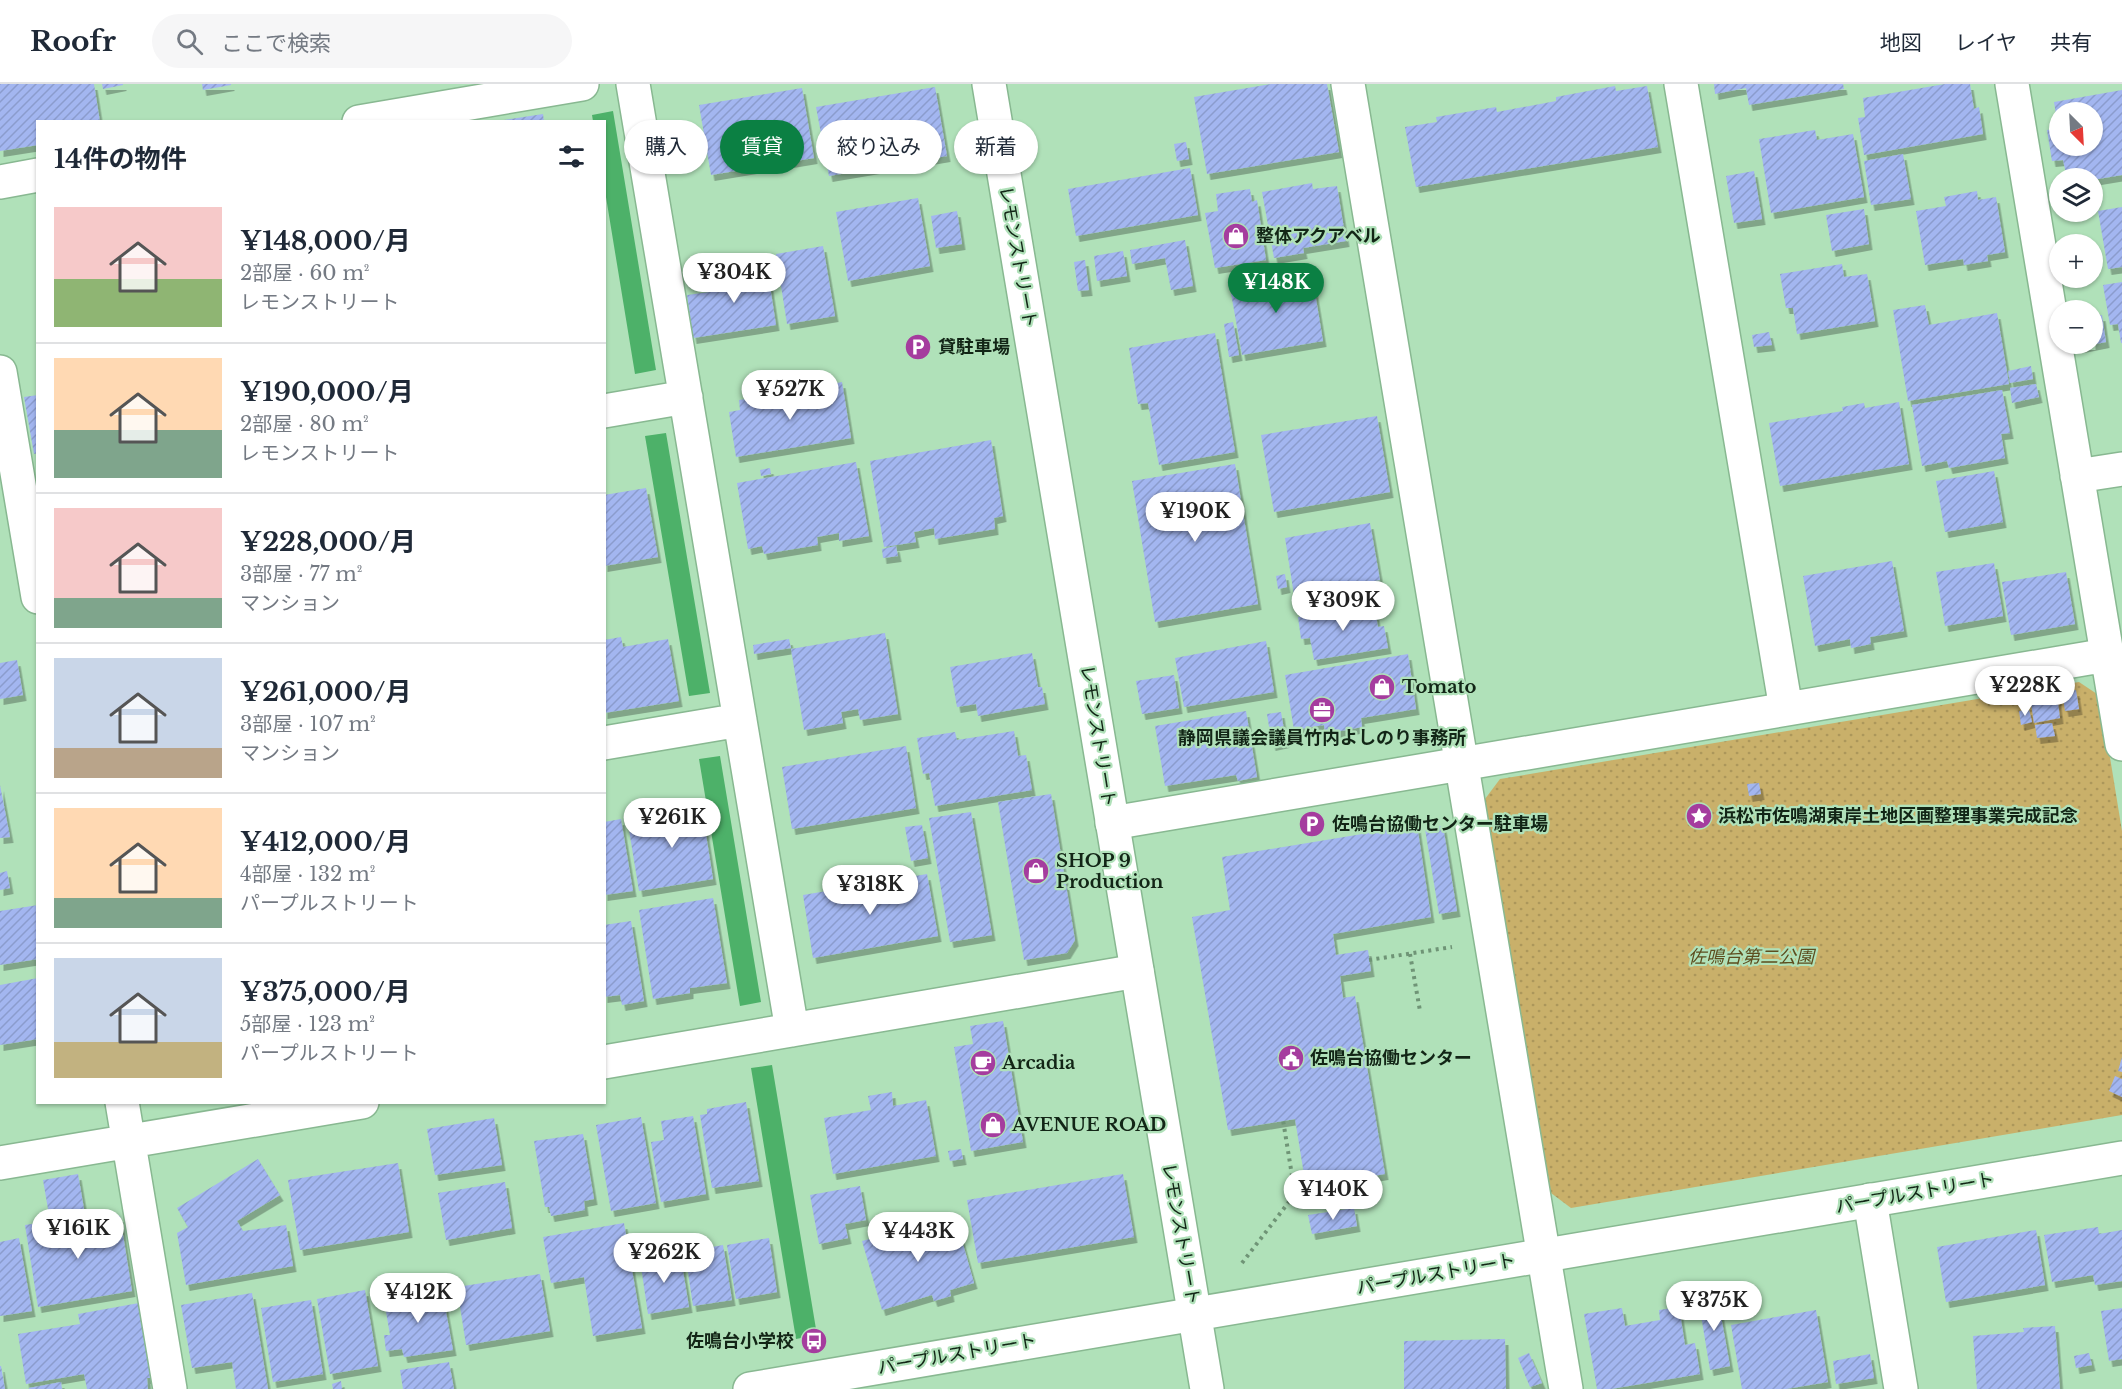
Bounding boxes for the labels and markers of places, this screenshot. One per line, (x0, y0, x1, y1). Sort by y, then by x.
shop icon: 整体アクアベル (1221, 221, 1251, 251)
place label: 整体アクアベル (1256, 225, 1381, 247)
pin: ¥304K (692, 253, 776, 304)
pin: ¥148K (1234, 263, 1318, 314)
parking icon: 貸駐車場 (903, 332, 933, 362)
place label: 貸駐車場 (938, 336, 1010, 358)
pin: ¥527K (748, 370, 832, 421)
pin: ¥190K (1153, 492, 1237, 543)
pin: ¥309K (1301, 581, 1385, 632)
pin: ¥228K (1983, 666, 2067, 717)
shop icon: Tomato (1367, 672, 1397, 702)
place label: Tomato (1402, 676, 1476, 698)
office icon: 静岡県議会議員竹内よしのり事務所 (1307, 695, 1337, 725)
place label: 静岡県議会議員竹内よしのり事務所 (1178, 727, 1466, 749)
pin: ¥261K (630, 798, 714, 849)
place icon: 浜松市佐鳴湖東岸土地区画整理事業完成記念 (1684, 801, 1714, 831)
place label: 浜松市佐鳴湖東岸土地区画整理事業完成記念 (1718, 805, 2078, 827)
parking icon: 佐鳴台協働センター駐車場 (1297, 809, 1327, 839)
place label: 佐鳴台協働センター駐車場 (1332, 813, 1548, 835)
place label: SHOP 9 Production (1056, 850, 1163, 893)
shop icon: SHOP 9 Production (1021, 856, 1051, 886)
pin: ¥318K (828, 865, 912, 916)
public building icon: 佐鳴台協働センター (1276, 1043, 1306, 1073)
place label: 佐鳴台協働センター (1310, 1047, 1472, 1069)
cafe icon: Arcadia (968, 1048, 998, 1078)
place label: Arcadia (1001, 1052, 1076, 1074)
shop icon: AVENUE ROAD (978, 1110, 1008, 1140)
place label: AVENUE ROAD (1011, 1114, 1166, 1136)
pin: ¥140K (1291, 1170, 1375, 1221)
pin: ¥161K (36, 1209, 120, 1260)
pin: ¥443K (876, 1212, 960, 1263)
pin: ¥262K (622, 1233, 706, 1284)
pin: ¥412K (376, 1273, 460, 1324)
pin: ¥375K (1672, 1281, 1756, 1332)
bus stop icon: 佐鳴台小学校 (799, 1326, 829, 1356)
place label: 佐鳴台小学校 (686, 1330, 794, 1352)

